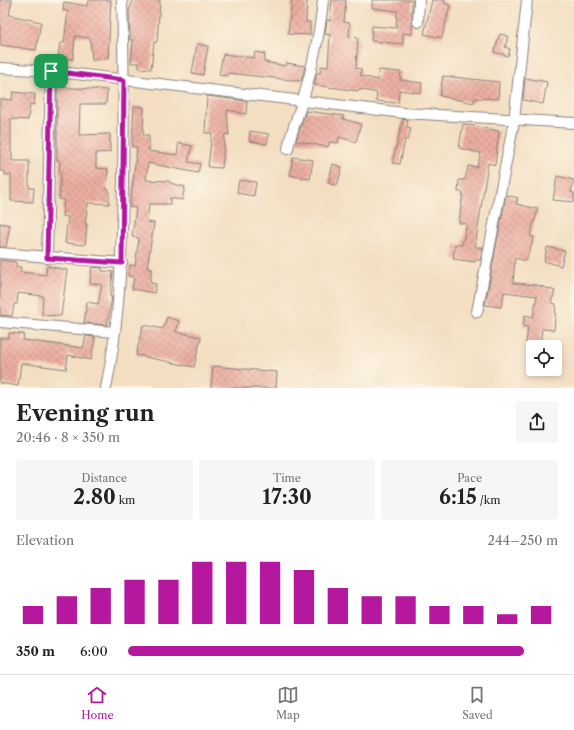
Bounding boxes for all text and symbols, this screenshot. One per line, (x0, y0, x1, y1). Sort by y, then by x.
pin (34, 54, 68, 88)
icon: arrive (40, 60, 62, 82)
map controls (526, 340, 562, 376)
button: locate (526, 340, 562, 376)
text: Evening run (16, 400, 155, 427)
button: share (516, 401, 558, 443)
text: 20:46 · 8 × 350 m (16, 429, 120, 445)
text: Distance (82, 471, 127, 485)
text: Time (273, 471, 301, 485)
text: Pace (457, 471, 482, 485)
text: 2.80 (73, 485, 116, 509)
text: 17:30 (262, 485, 312, 509)
text: 6:15 (439, 485, 477, 509)
text: km (116, 493, 135, 507)
text: /km (477, 493, 500, 507)
text: Elevation (16, 532, 74, 548)
text: 244–250 m (487, 532, 558, 548)
text: 350 m (16, 643, 55, 659)
text: 6:00 (80, 643, 108, 659)
tab: Home (81, 684, 114, 722)
tab: Map (276, 684, 300, 722)
tab: Saved (462, 684, 493, 722)

